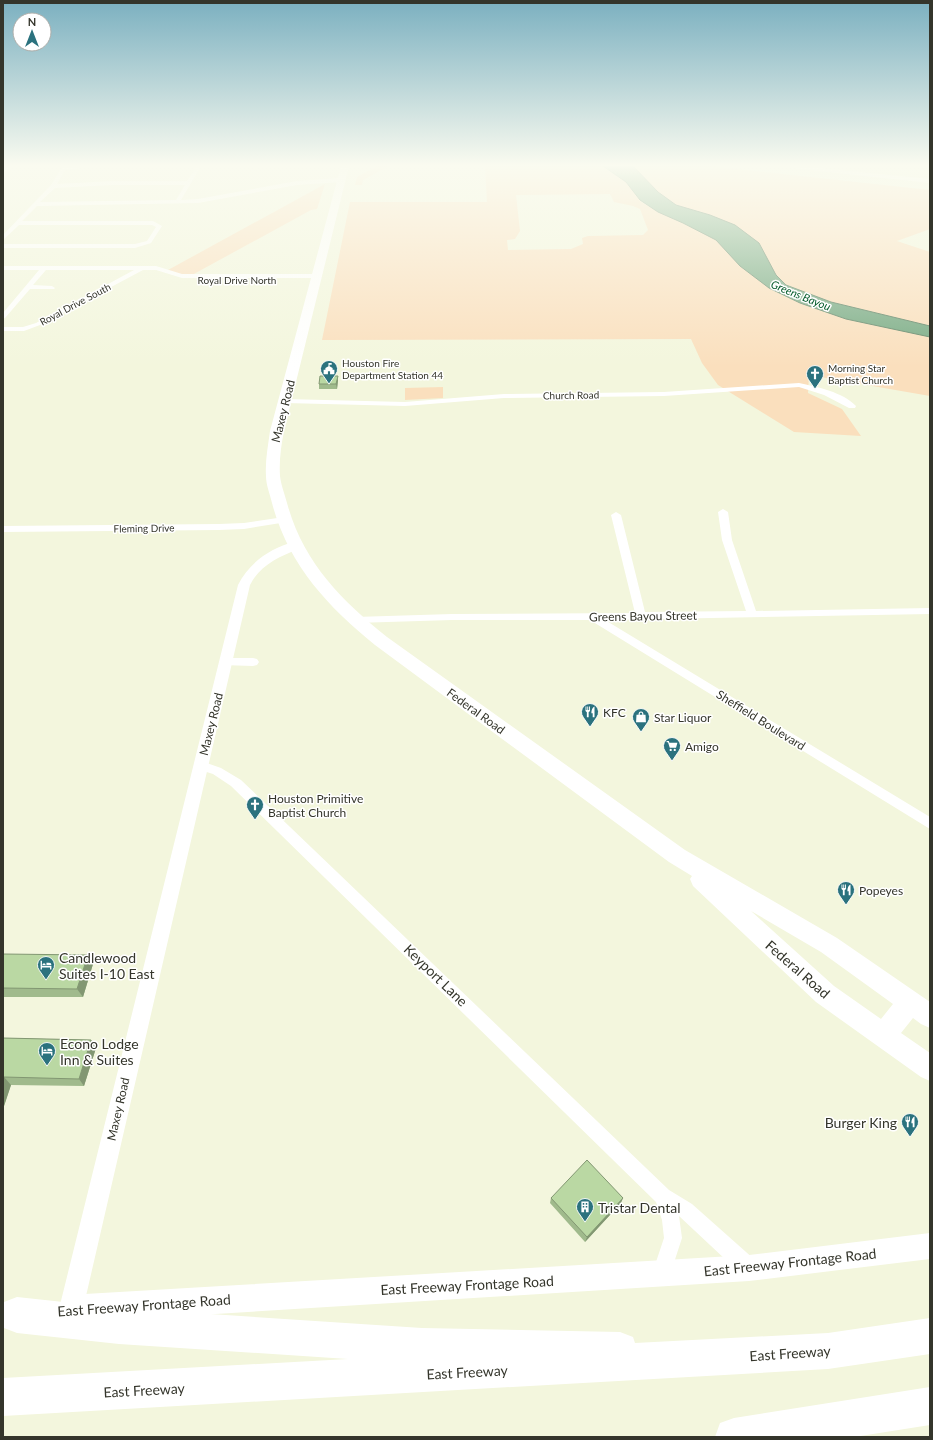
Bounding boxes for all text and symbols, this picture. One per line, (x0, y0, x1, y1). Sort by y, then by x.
north arrow (12, 12, 52, 52)
text: N (28, 15, 36, 28)
street label: Royal Drive North (198, 274, 276, 286)
water label: Greens Bayou (769, 277, 833, 313)
street label: Royal Drive South (37, 280, 113, 328)
place label: Houston Fire Department Station 44 (342, 357, 443, 381)
public building icon: Houston Fire Department Station 44 (319, 359, 339, 384)
place label: Morning Star Baptist Church (828, 362, 893, 386)
church icon: Morning Star Baptist Church (805, 364, 825, 389)
street label: Maxey Road (268, 378, 298, 444)
street label: Church Road (543, 389, 599, 401)
street label: Fleming Drive (113, 521, 175, 535)
street label: Greens Bayou Street (589, 608, 698, 624)
street label: Federal Road (444, 685, 508, 737)
street label: Sheffield Boulevard (714, 687, 808, 753)
street label: Maxey Road (196, 691, 226, 757)
restaurant icon: KFC (580, 702, 600, 727)
place label: KFC (603, 705, 626, 720)
shop icon: Star Liquor (631, 707, 651, 732)
place label: Star Liquor (654, 710, 712, 725)
supermarket icon: Amigo (662, 736, 682, 761)
place label: Amigo (685, 739, 719, 754)
place label: Houston Primitive Baptist Church (268, 791, 363, 820)
church icon: Houston Primitive Baptist Church (245, 795, 265, 820)
restaurant icon: Popeyes (836, 880, 856, 905)
place label: Popeyes (859, 883, 903, 898)
street label: Federal Road (762, 936, 834, 1002)
street label: Keyport Lane (401, 940, 471, 1010)
place label: Candlewood Suites I-10 East (59, 949, 155, 982)
hotel icon: Candlewood Suites I-10 East (36, 955, 56, 980)
place label: Econo Lodge Inn & Suites (60, 1035, 139, 1068)
hotel icon: Econo Lodge Inn & Suites (37, 1041, 57, 1066)
street label: Maxey Road (103, 1076, 133, 1142)
restaurant icon: Burger King (900, 1112, 920, 1137)
place label: Burger King (825, 1114, 897, 1131)
building icon: Tristar Dental (575, 1197, 595, 1222)
place label: Tristar Dental (598, 1199, 681, 1216)
street label: East Freeway Frontage Road (703, 1244, 877, 1280)
street label: East Freeway Frontage Road (380, 1272, 554, 1298)
street label: East Freeway Frontage Road (57, 1290, 231, 1320)
street label: East Freeway (749, 1342, 832, 1364)
street label: East Freeway (426, 1361, 509, 1383)
street label: East Freeway (103, 1379, 186, 1401)

